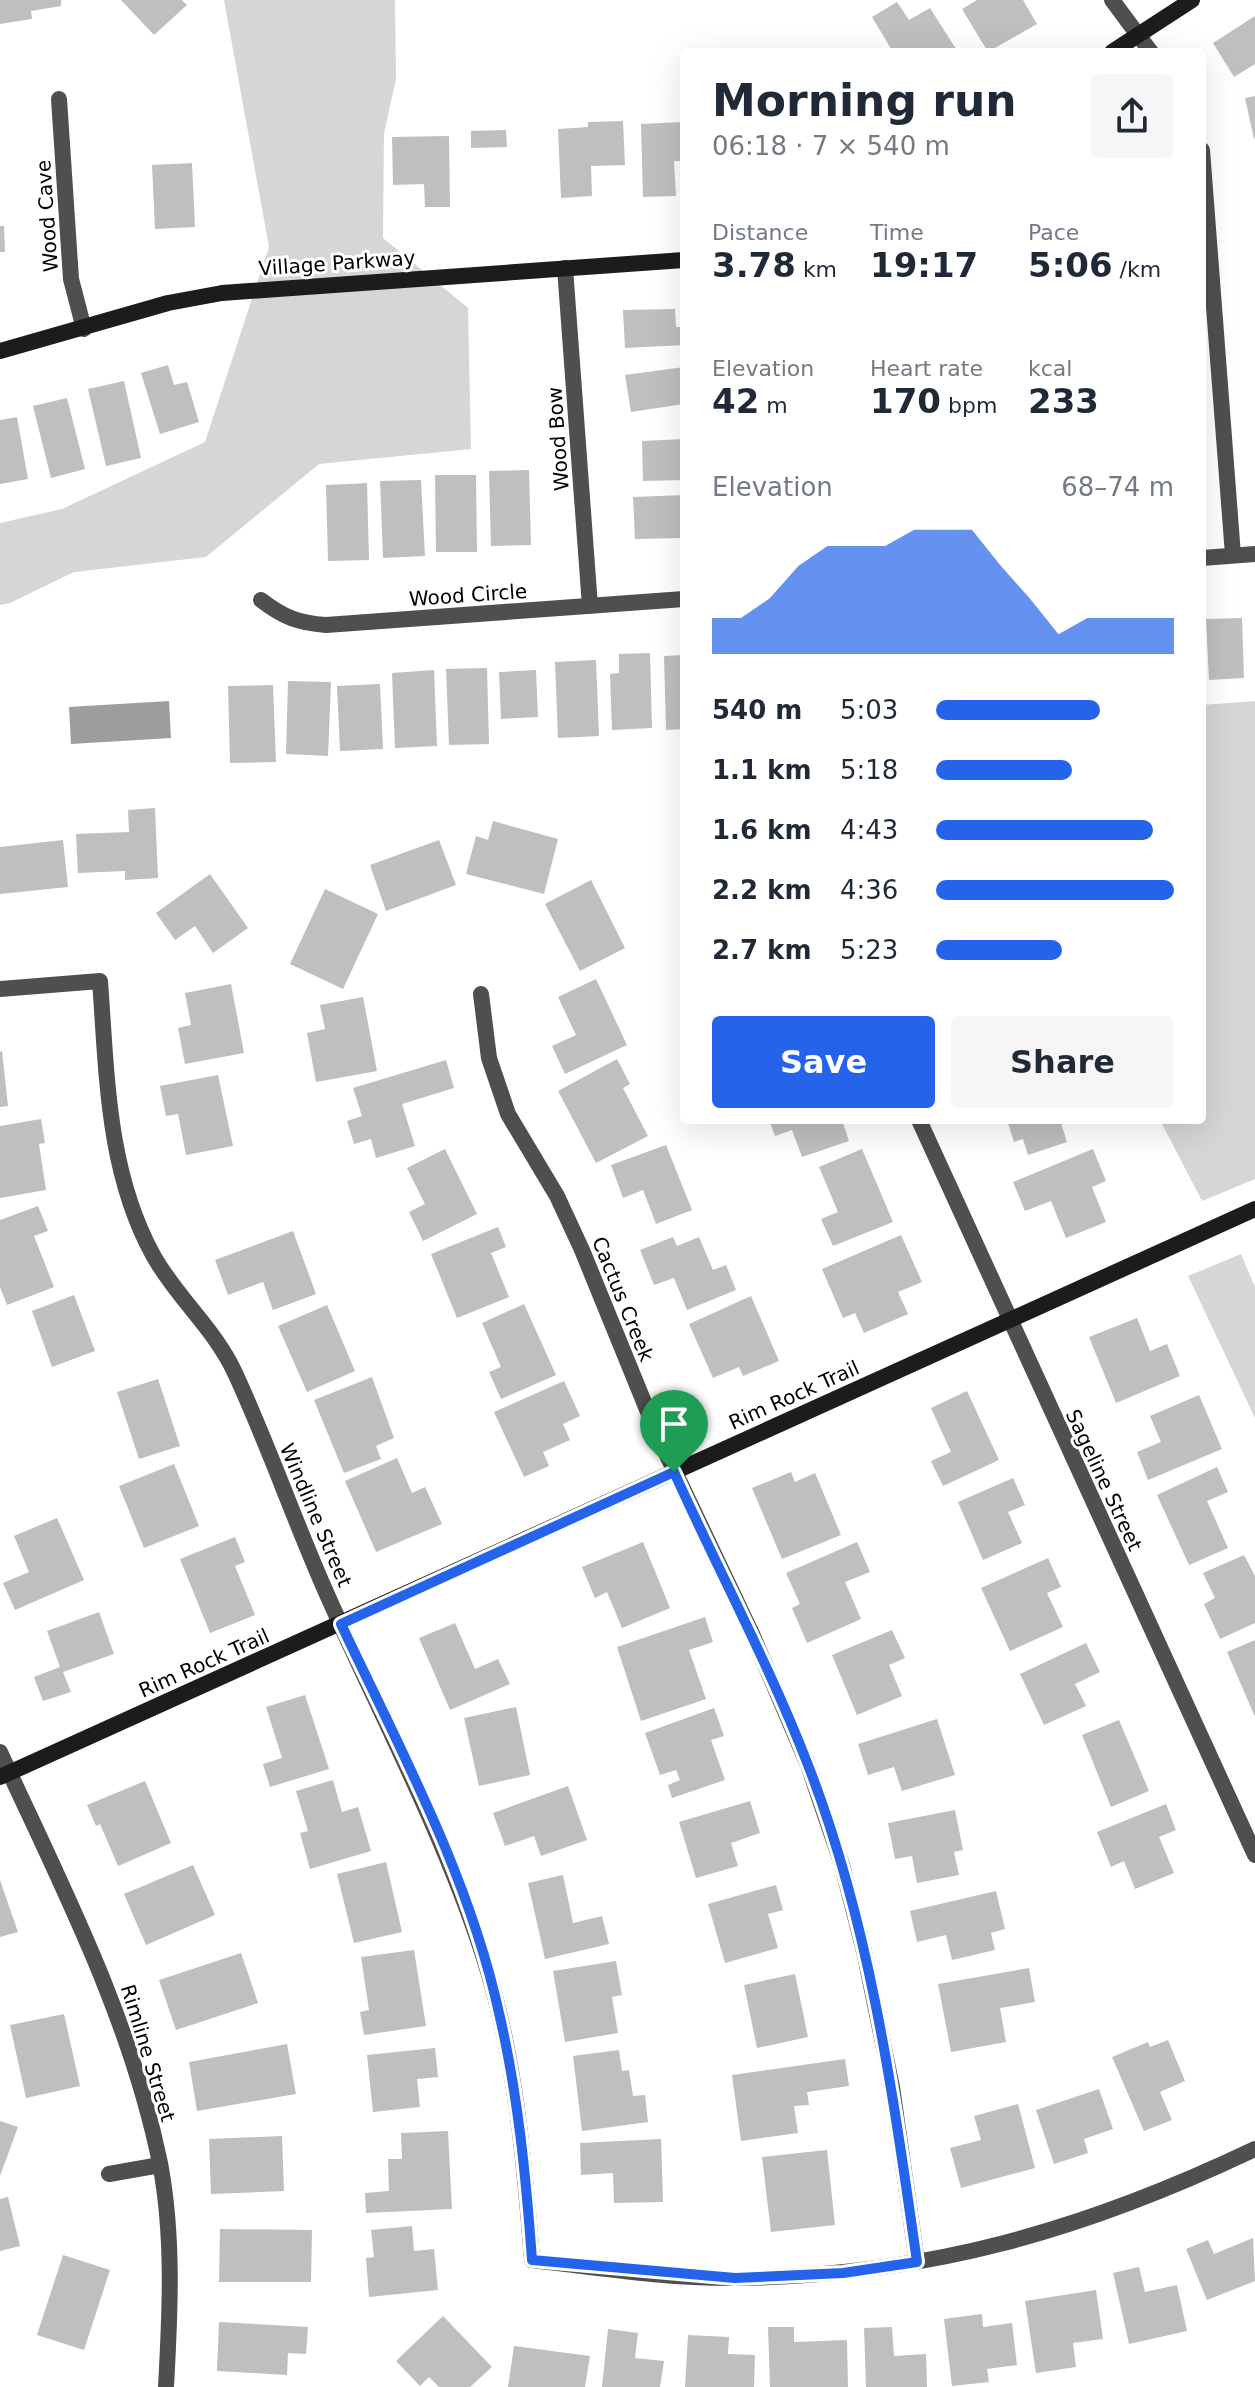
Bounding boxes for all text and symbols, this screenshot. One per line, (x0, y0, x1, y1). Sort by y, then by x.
button: share (1090, 74, 1174, 158)
text: Morning run (712, 75, 1017, 126)
text: 06:18 · 7 × 540 m (712, 131, 950, 161)
street label: Wood Cave (31, 159, 63, 273)
text: Distance (712, 220, 808, 245)
text: Time (870, 220, 924, 245)
text: Pace (1028, 220, 1079, 245)
text: 3.78 (712, 245, 796, 285)
text: 19:17 (870, 245, 978, 285)
text: 5:06 (1028, 245, 1113, 285)
street label: Village Parkway (258, 246, 416, 280)
text: km (796, 257, 837, 282)
text: /km (1113, 257, 1161, 282)
text: Elevation (712, 356, 814, 381)
text: Heart rate (870, 356, 983, 381)
text: kcal (1028, 356, 1072, 381)
text: 42 (712, 381, 759, 421)
text: 170 (870, 381, 941, 421)
text: 233 (1028, 381, 1099, 421)
street label: Wood Bow (542, 386, 574, 492)
text: m (759, 393, 788, 418)
text: bpm (941, 393, 997, 418)
text: Elevation (712, 472, 833, 502)
text: 68–74 m (1061, 472, 1174, 502)
street label: Wood Circle (408, 579, 528, 611)
text: 540 m (712, 695, 802, 725)
text: 5:03 (840, 695, 898, 725)
text: 1.1 km (712, 755, 812, 785)
text: 5:18 (840, 755, 898, 785)
text: 1.6 km (712, 815, 812, 845)
text: 4:43 (840, 815, 898, 845)
text: 2.2 km (712, 875, 812, 905)
text: 4:36 (840, 875, 898, 905)
text: 2.7 km (712, 935, 812, 965)
text: 5:23 (840, 935, 898, 965)
button: Save (712, 1016, 935, 1108)
button: Share (951, 1016, 1174, 1108)
street label: Cactus Creek (587, 1233, 659, 1365)
street label: Rim Rock Trail (725, 1355, 863, 1435)
pin (640, 1390, 708, 1472)
icon: arrive (652, 1402, 696, 1446)
street label: Sageline Street (1061, 1406, 1147, 1555)
street label: Windline Street (275, 1440, 357, 1590)
street label: Rim Rock Trail (135, 1623, 273, 1703)
street label: Rimline Street (116, 1982, 180, 2125)

